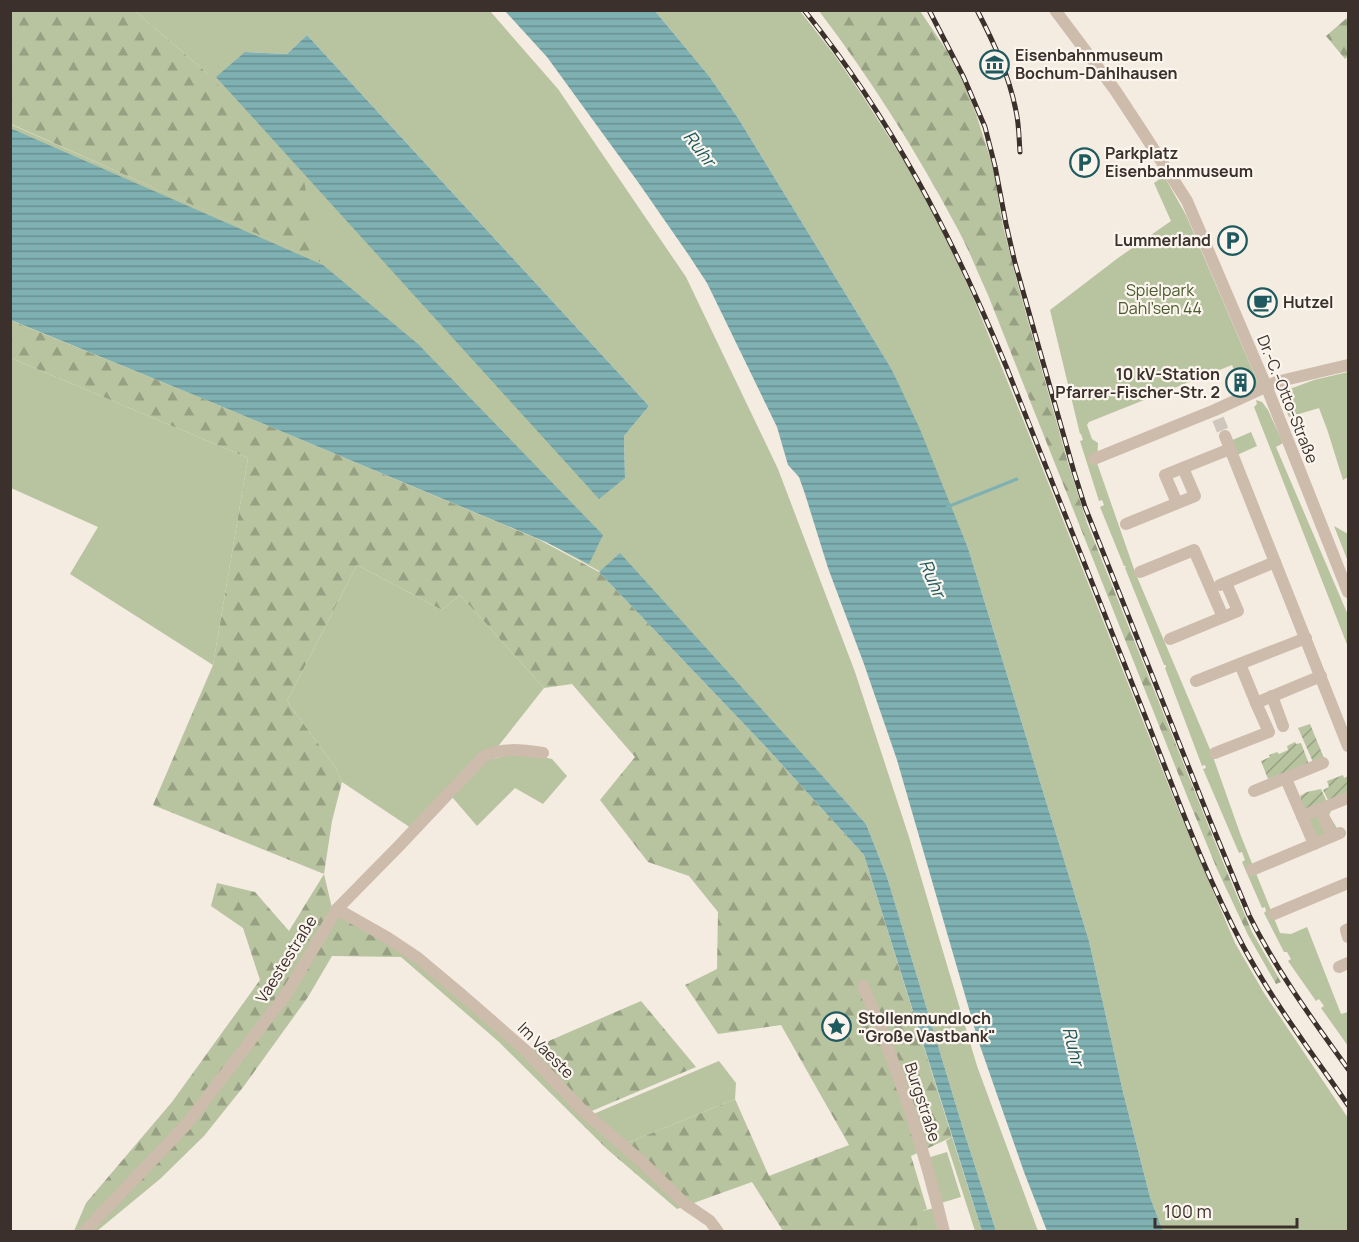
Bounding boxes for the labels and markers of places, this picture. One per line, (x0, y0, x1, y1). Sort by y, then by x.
place label: Eisenbahnmuseum Bochum-Dahlhausen (1015, 44, 1178, 84)
museum icon: Eisenbahnmuseum Bochum-Dahlhausen (978, 48, 1010, 80)
place label: Parkplatz Eisenbahnmuseum (1105, 142, 1253, 182)
parking icon: Parkplatz Eisenbahnmuseum (1068, 146, 1100, 178)
parking icon: Lummerland (1216, 224, 1248, 256)
place label: Lummerland (1114, 229, 1211, 251)
cafe icon: Hutzel (1246, 286, 1278, 318)
place label: Hutzel (1283, 291, 1334, 313)
place label: 10 kV-Station Pfarrer-Fischer-Str. 2 (1055, 363, 1220, 403)
building icon: 10 kV-Station Pfarrer-Fischer-Str. 2 (1225, 367, 1257, 399)
place label: Stollenmundloch "Große Vastbank" (858, 1007, 996, 1047)
place icon: Stollenmundloch "Große Vastbank" (821, 1011, 853, 1043)

